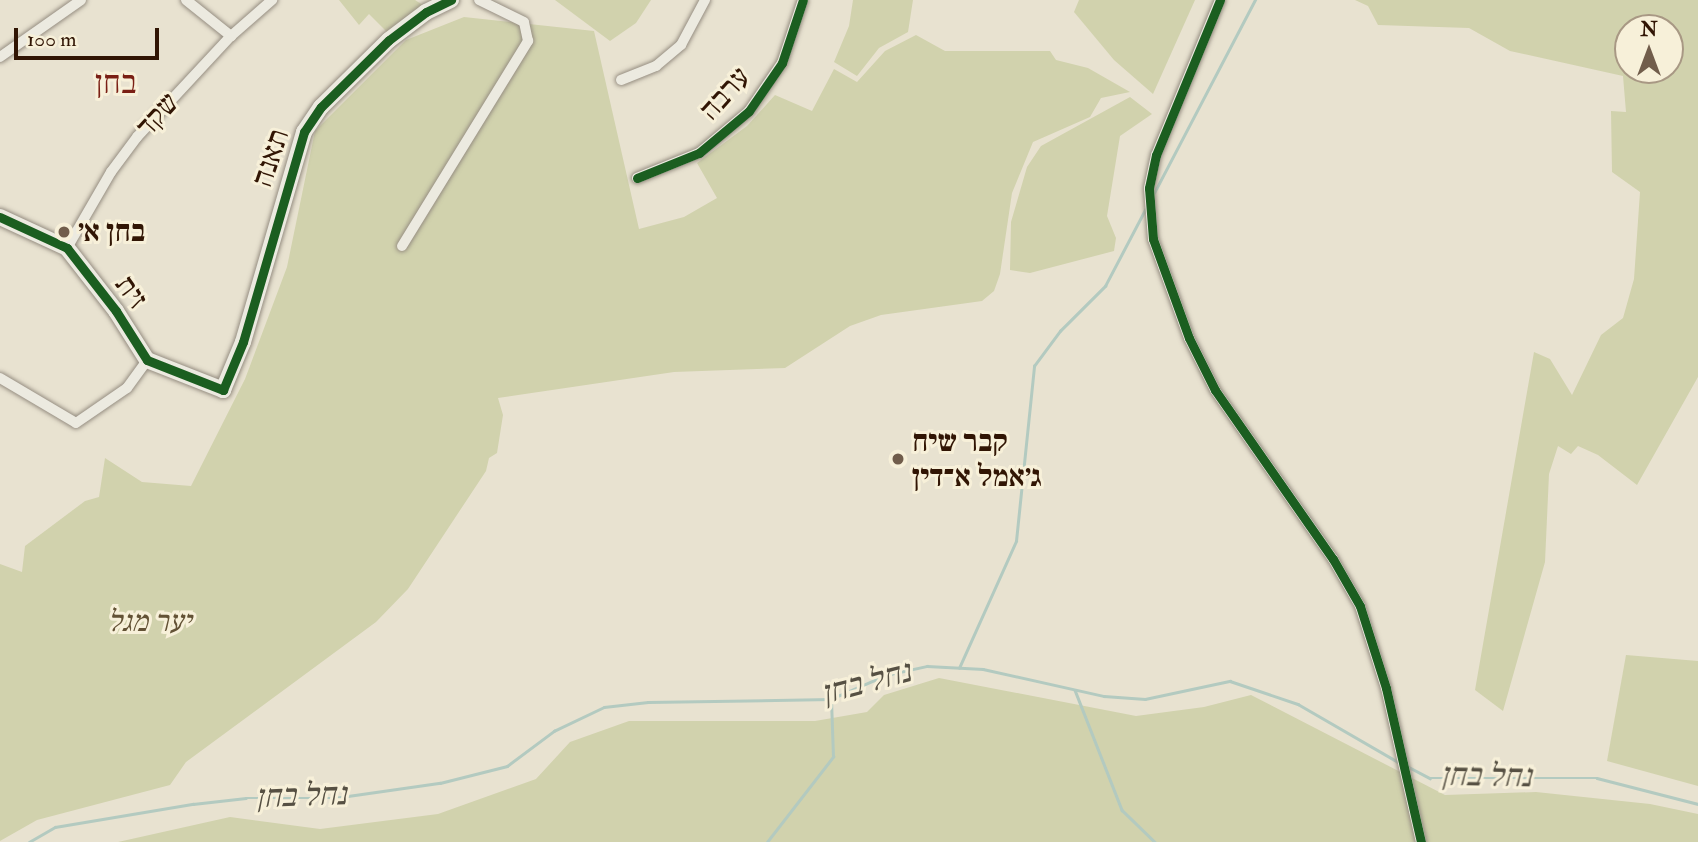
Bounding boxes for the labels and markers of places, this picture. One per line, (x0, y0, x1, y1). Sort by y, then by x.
place label: בחן א׳ (78, 214, 145, 250)
marker: בחן א׳ (56, 224, 72, 240)
place label: קבר שיח ג׳אמל א־דין (912, 424, 1042, 494)
marker: קבר שיח ג׳אמל א־דין (890, 451, 906, 467)

